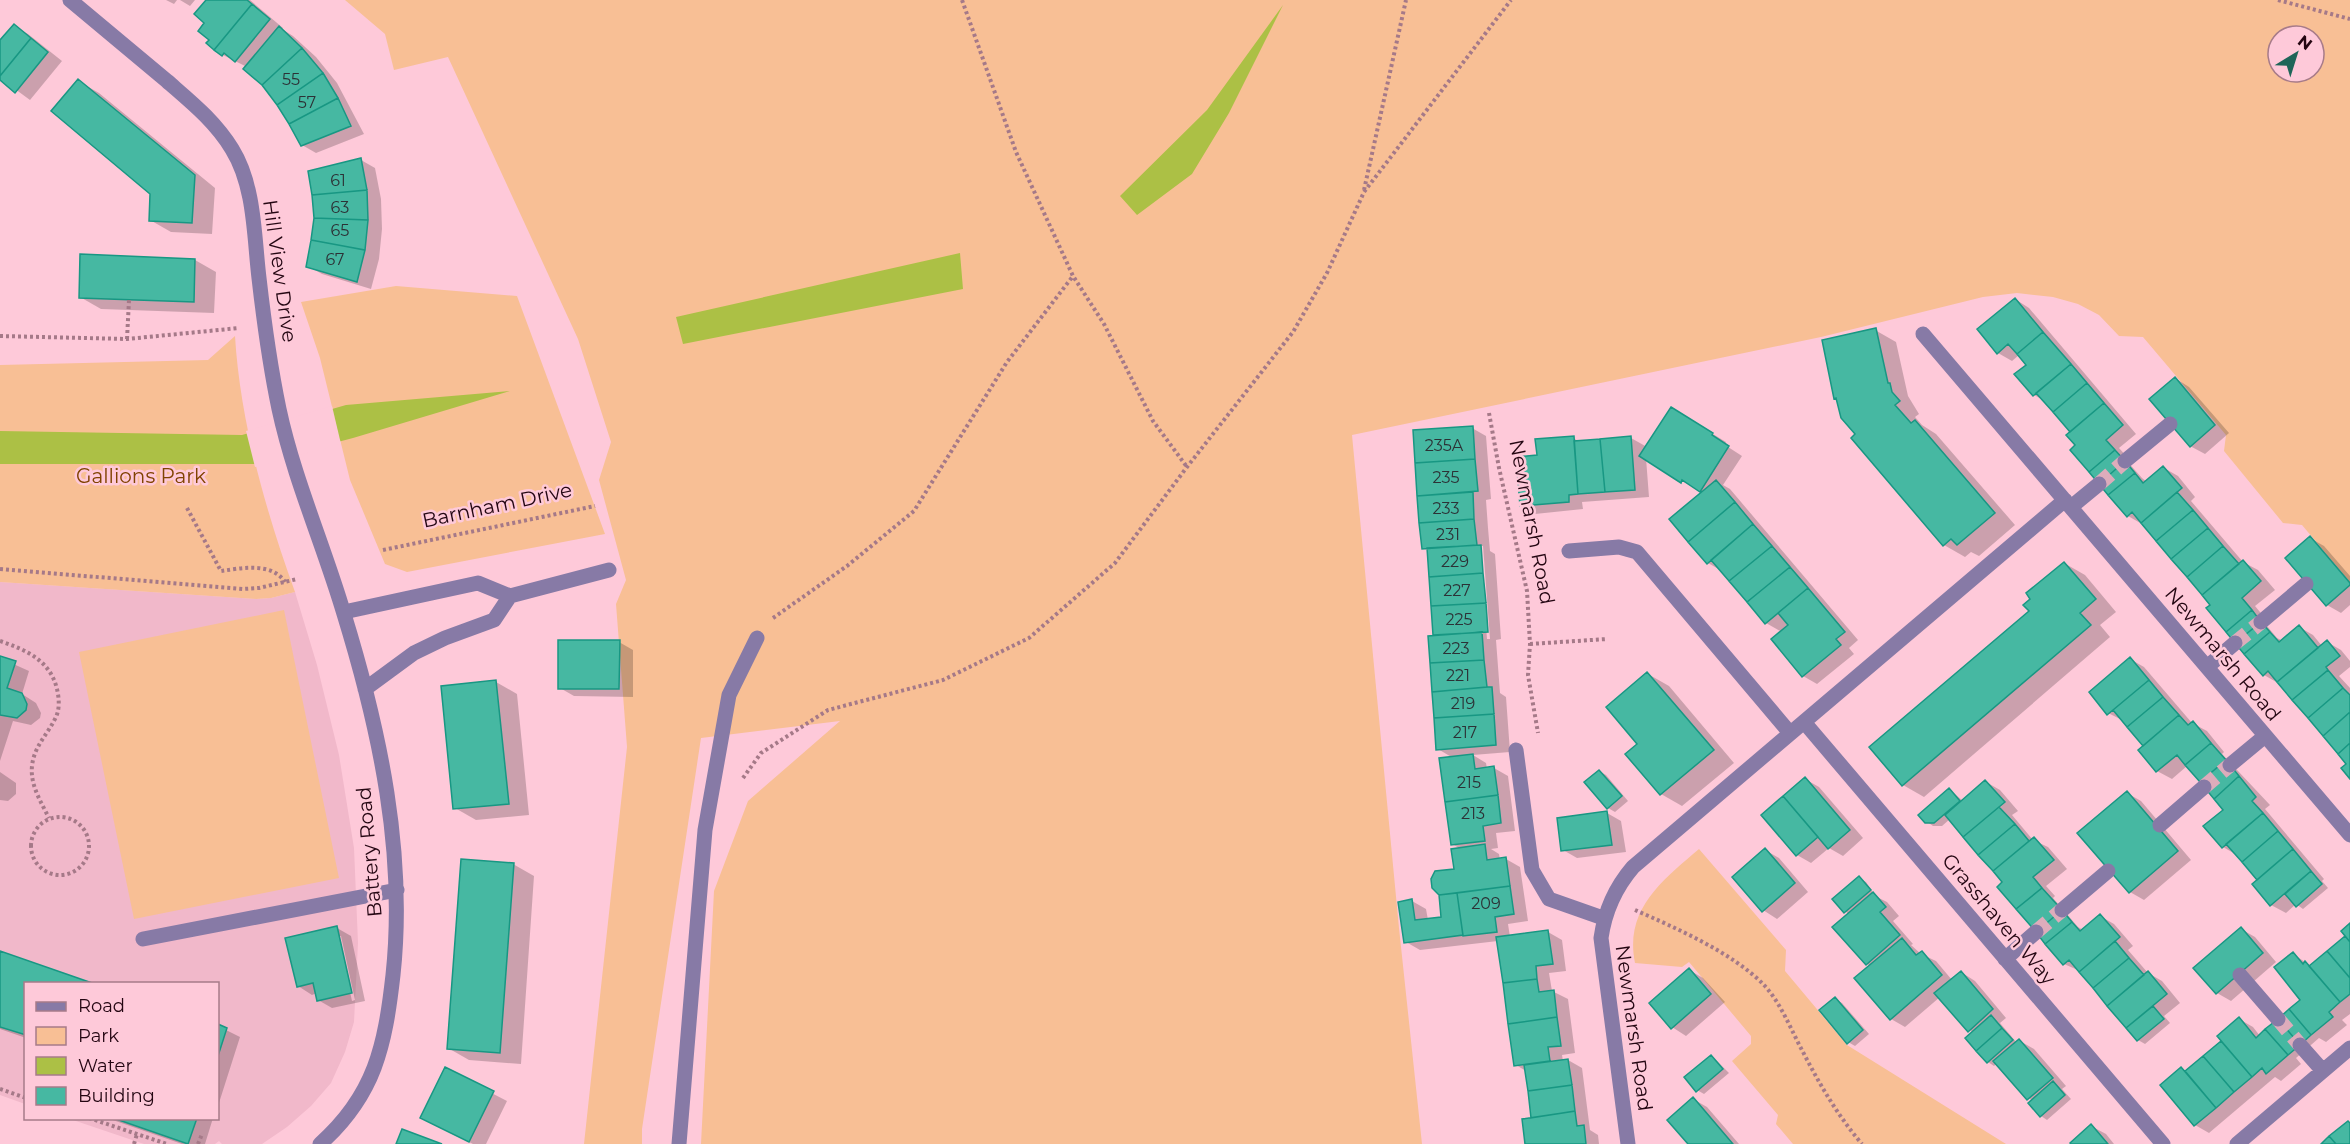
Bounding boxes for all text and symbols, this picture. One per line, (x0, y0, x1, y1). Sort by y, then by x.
north arrow (2266, 24, 2326, 84)
text: N (2294, 31, 2316, 54)
house number: 55 (282, 70, 300, 89)
house number: 57 (298, 93, 316, 112)
house number: 61 (330, 171, 346, 190)
street label: Hill View Drive (258, 198, 302, 344)
house number: 63 (331, 198, 349, 217)
house number: 65 (331, 221, 349, 240)
house number: 67 (325, 250, 345, 269)
house number: 235A (1425, 436, 1464, 455)
street label: Newmarsh Road (1504, 437, 1560, 607)
park label: Gallions Park (76, 464, 206, 488)
house number: 235 (1432, 468, 1460, 487)
street label: Barnham Drive (420, 477, 574, 533)
house number: 233 (1432, 499, 1460, 518)
house number: 231 (1436, 525, 1460, 544)
house number: 229 (1441, 552, 1469, 571)
house number: 227 (1443, 581, 1471, 600)
street label: Newmarsh Road (2160, 582, 2286, 726)
house number: 225 (1445, 610, 1473, 629)
house number: 223 (1442, 639, 1470, 658)
house number: 221 (1446, 666, 1470, 685)
house number: 219 (1451, 694, 1475, 713)
house number: 217 (1453, 723, 1477, 742)
house number: 215 (1457, 773, 1481, 792)
street label: Battery Road (351, 786, 387, 918)
house number: 213 (1461, 804, 1485, 823)
street label: Grasshaven Way (1937, 849, 2061, 990)
house number: 209 (1471, 894, 1501, 913)
street label: Newmarsh Road (1610, 943, 1658, 1113)
legend (24, 982, 219, 1120)
text: Road (78, 995, 125, 1017)
text: Park (78, 1025, 119, 1047)
text: Water (78, 1055, 133, 1077)
text: Building (78, 1085, 155, 1107)

